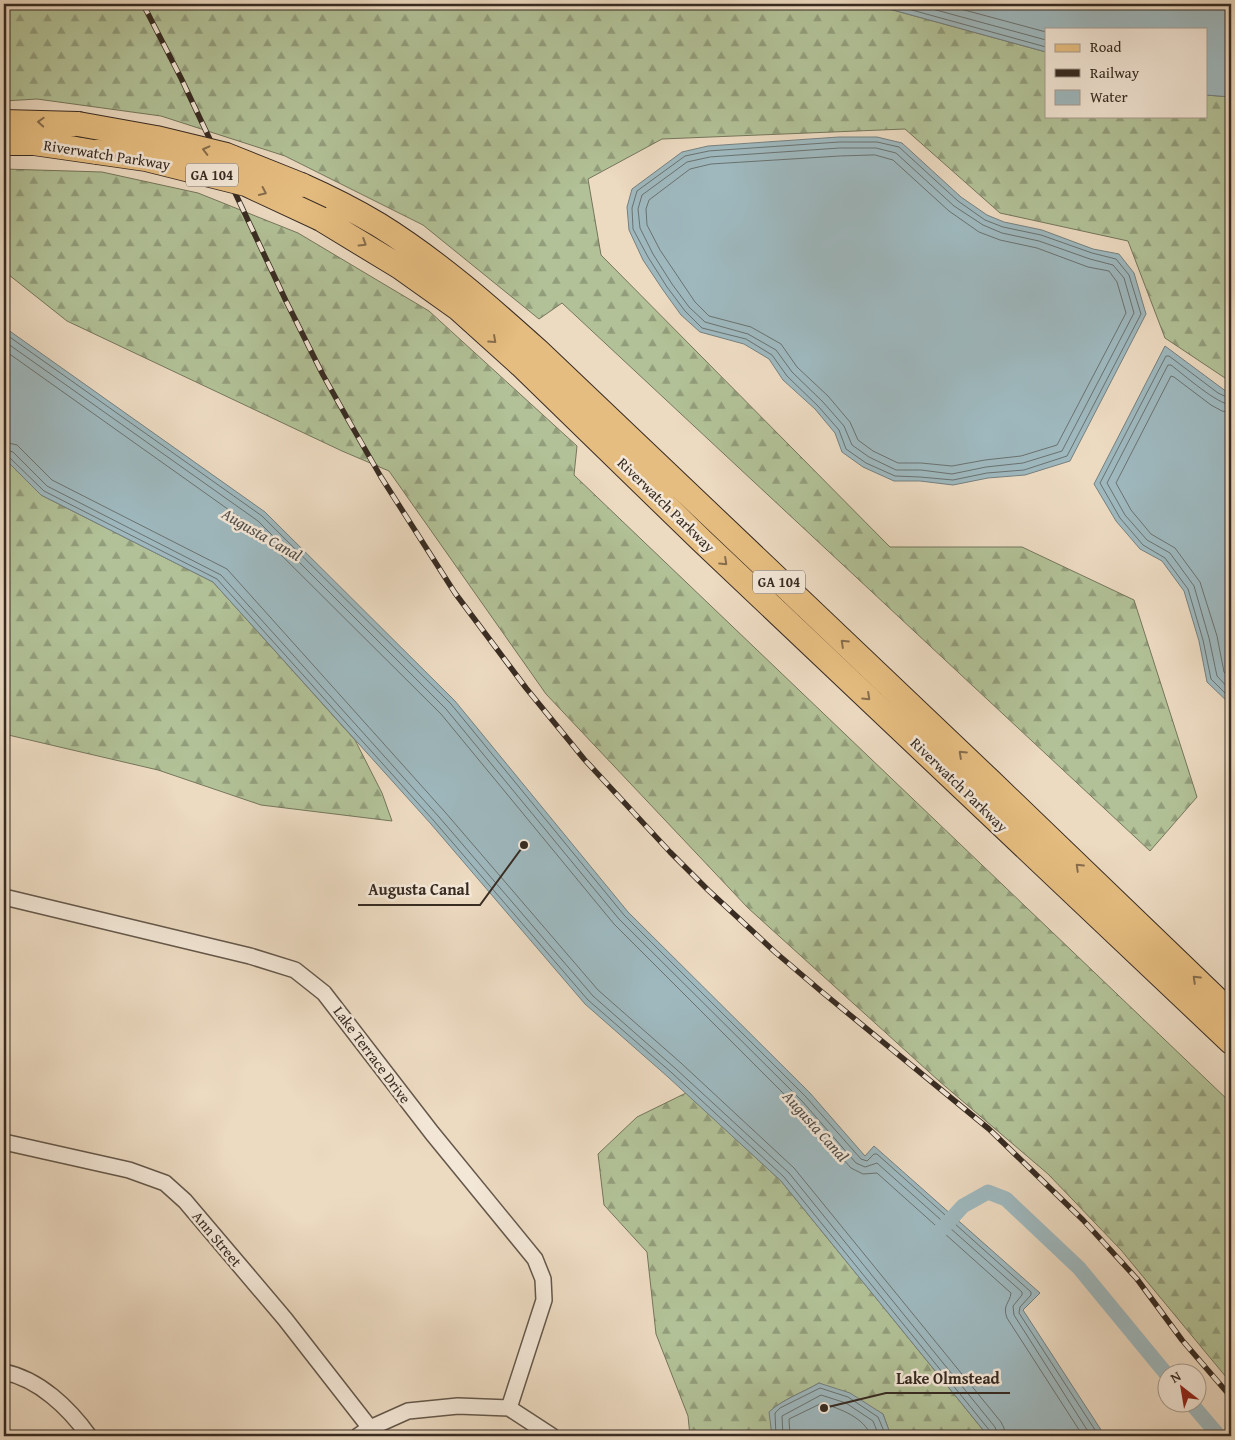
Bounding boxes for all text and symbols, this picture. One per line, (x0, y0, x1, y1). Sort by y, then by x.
legend (1045, 28, 1208, 118)
text: Road (1090, 36, 1121, 57)
text: Railway (1090, 62, 1140, 83)
text: Water (1090, 86, 1128, 107)
one-way arrow (37, 117, 45, 128)
street label: Riverwatch Parkway (42, 134, 172, 175)
one-way arrow (202, 145, 211, 156)
road number: GA 104 (186, 164, 238, 186)
one-way arrow (258, 185, 267, 196)
one-way arrow (357, 237, 366, 247)
one-way arrow (488, 334, 497, 343)
street label: Riverwatch Parkway (613, 453, 720, 557)
water label: Augusta Canal (217, 501, 306, 567)
one-way arrow (718, 556, 727, 565)
road number: GA 104 (753, 570, 805, 594)
one-way arrow (840, 639, 849, 648)
one-way arrow (862, 691, 871, 700)
street label: Riverwatch Parkway (906, 733, 1013, 837)
one-way arrow (958, 751, 967, 760)
one-way arrow (1076, 864, 1085, 873)
callout: Augusta Canal (358, 874, 480, 905)
text: Augusta Canal (368, 877, 470, 901)
one-way arrow (1193, 976, 1202, 985)
street label: Lake Terrace Drive (329, 1002, 416, 1108)
water label: Augusta Canal (777, 1084, 855, 1167)
street label: Ann Street (188, 1206, 247, 1272)
callout: Lake Olmstead (886, 1362, 1010, 1393)
north arrow (1158, 1362, 1208, 1412)
text: Lake Olmstead (896, 1366, 1001, 1390)
text: N (1166, 1366, 1185, 1388)

